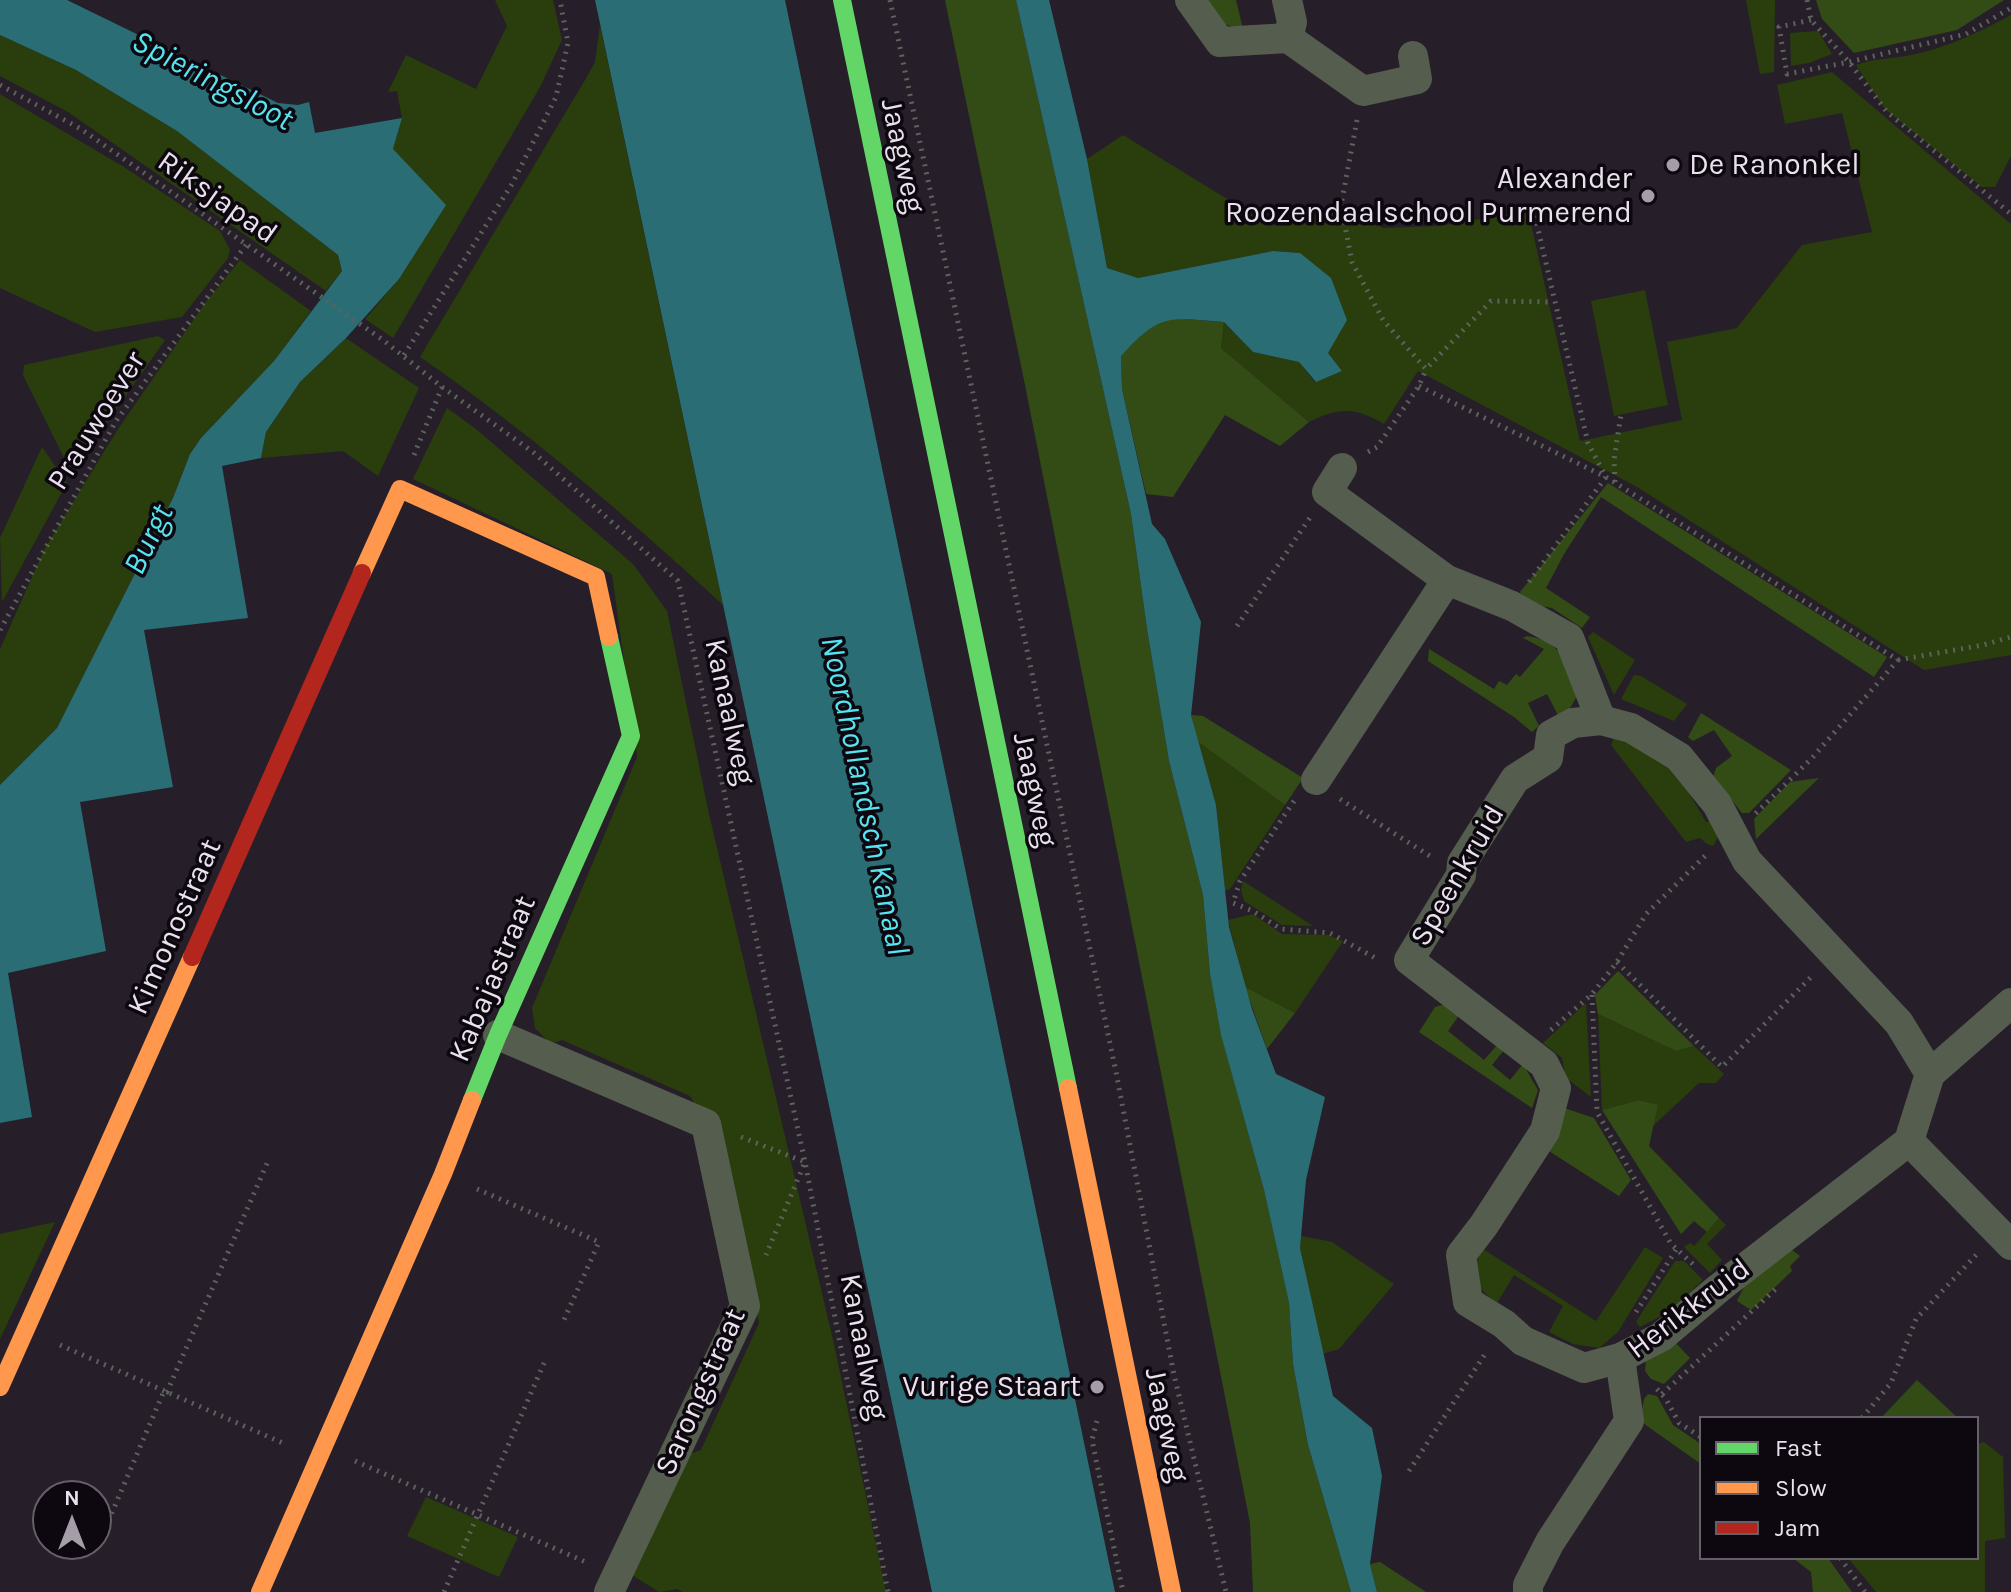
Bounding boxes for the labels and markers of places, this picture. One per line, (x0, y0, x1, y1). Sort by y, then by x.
place label: De Ranonkel (1689, 147, 1860, 183)
marker: De Ranonkel (1664, 156, 1682, 174)
place label: Alexander Roozendaalschool Purmerend (1225, 161, 1632, 232)
marker: Alexander Roozendaalschool Purmerend (1639, 187, 1657, 205)
place label: Vurige Staart (902, 1369, 1081, 1405)
marker: Vurige Staart (1088, 1378, 1106, 1396)

